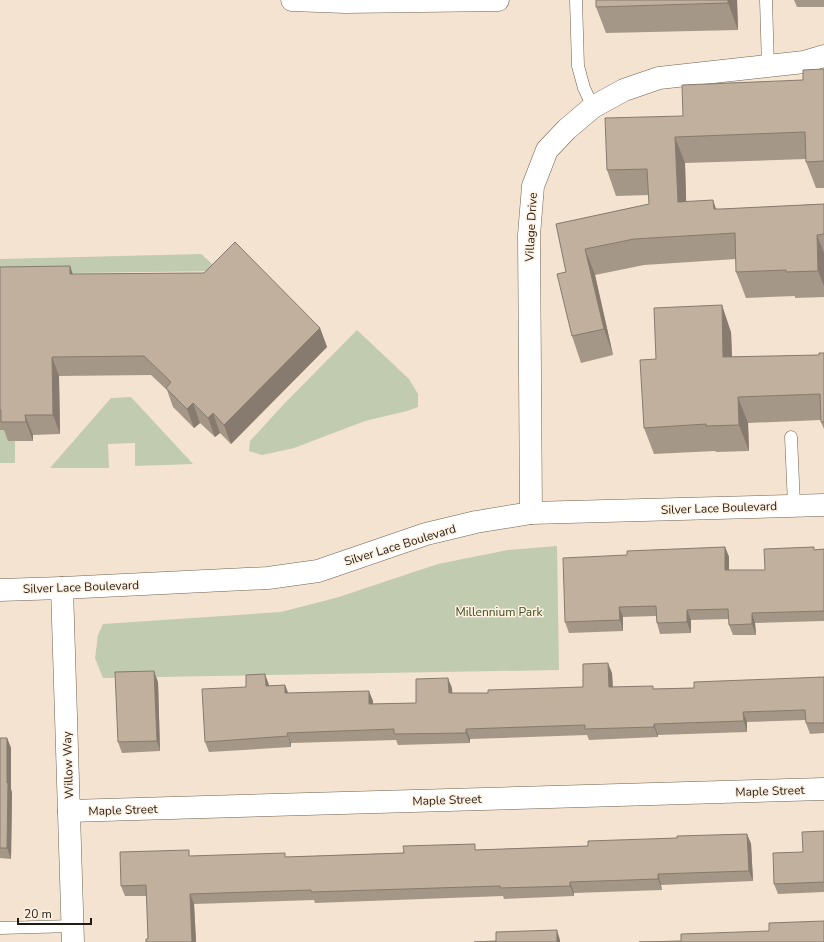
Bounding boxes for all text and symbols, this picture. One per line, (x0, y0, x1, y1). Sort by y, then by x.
street label: Village Drive (521, 192, 541, 263)
street label: Silver Lace Boulevard (661, 498, 777, 518)
street label: Silver Lace Boulevard (342, 520, 458, 570)
street label: Silver Lace Boulevard (23, 577, 139, 597)
park label: Millennium Park (456, 604, 543, 620)
street label: Willow Way (59, 730, 77, 799)
street label: Maple Street (735, 782, 806, 800)
street label: Maple Street (412, 791, 483, 809)
street label: Maple Street (88, 801, 159, 819)
scale bar (18, 900, 91, 926)
text: 20 m (24, 906, 52, 922)

